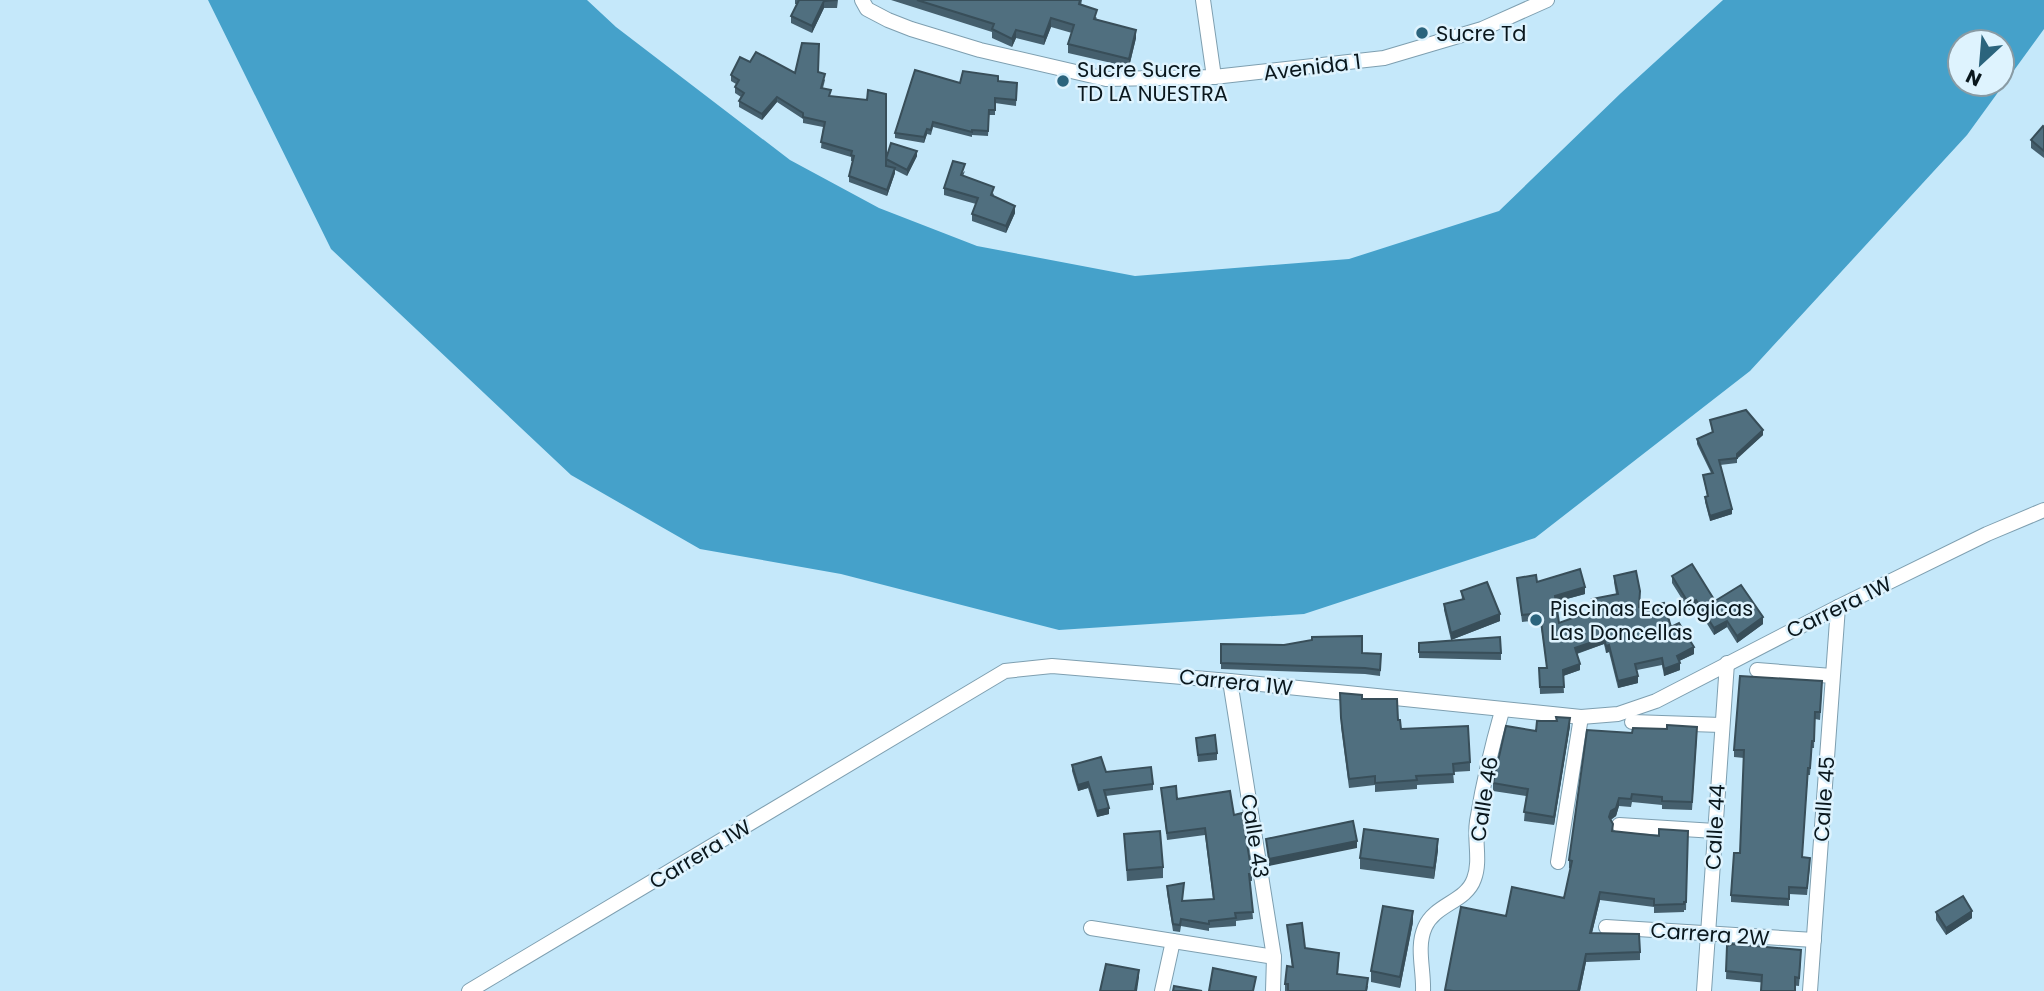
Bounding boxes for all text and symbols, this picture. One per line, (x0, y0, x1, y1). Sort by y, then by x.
place label: Sucre Td (1436, 19, 1527, 48)
marker: Sucre Td (1414, 25, 1430, 41)
north arrow (1946, 28, 2016, 98)
street label: Avenida 1 (1261, 47, 1363, 87)
place label: Sucre Sucre TD LA NUESTRA (1077, 55, 1228, 108)
text: N (1961, 63, 1986, 93)
marker: Sucre Sucre TD LA NUESTRA (1055, 73, 1071, 89)
street label: Carrera 1W (1781, 569, 1897, 645)
place label: Piscinas Ecológicas Las Doncellas (1550, 594, 1753, 647)
marker: Piscinas Ecológicas Las Doncellas (1528, 612, 1544, 628)
street label: Carrera 1W (1178, 662, 1295, 702)
street label: Calle 46 (1463, 754, 1505, 844)
street label: Calle 45 (1807, 755, 1841, 843)
street label: Calle 44 (1698, 783, 1732, 871)
street label: Calle 43 (1234, 792, 1276, 880)
street label: Carrera 1W (644, 812, 757, 896)
street label: Carrera 2W (1649, 915, 1771, 953)

